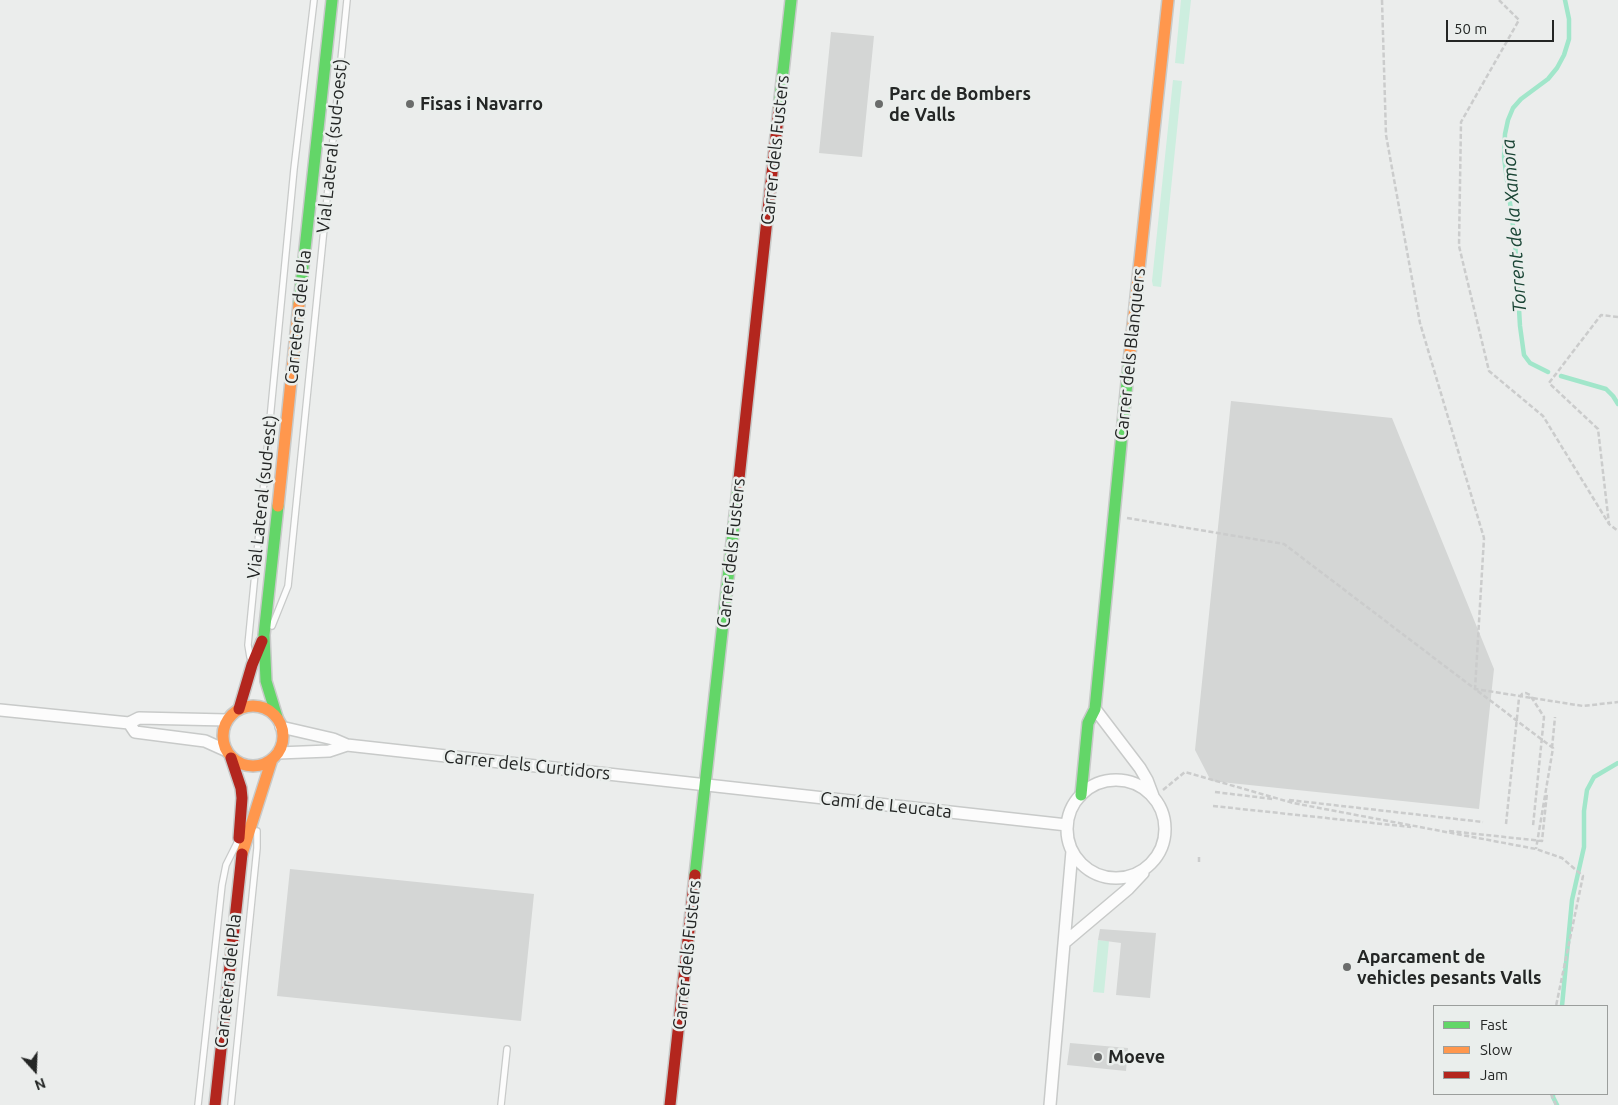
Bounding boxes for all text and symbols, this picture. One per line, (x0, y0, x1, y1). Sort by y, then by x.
scale bar (1448, 10, 1556, 42)
text: 50 m (1454, 20, 1487, 37)
street label: Vial Lateral (sud-oest) (312, 58, 352, 234)
street label: Carrer dels Fusters (756, 74, 794, 226)
place label: Parc de Bombers de Valls (889, 83, 1031, 126)
place label: Fisas i Navarro (420, 93, 543, 115)
marker: Fisas i Navarro (404, 98, 416, 110)
marker: Parc de Bombers de Valls (873, 98, 885, 110)
water label: Torrent de la Xamora (1497, 138, 1531, 314)
street label: Carretera del Pla (280, 249, 316, 385)
street label: Carrer dels Blanquers (1110, 267, 1150, 441)
street label: Vial Lateral (sud-est) (243, 414, 281, 580)
street label: Carrer dels Fusters (712, 477, 750, 629)
street label: Carrer dels Curtidors (443, 746, 611, 784)
street label: Camí de Leucata (819, 787, 953, 823)
street label: Carrer dels Fusters (668, 879, 706, 1031)
street label: Carretera del Pla (210, 913, 246, 1049)
place label: Aparcament de vehicles pesants Valls (1357, 946, 1541, 989)
marker: Aparcament de vehicles pesants Valls (1341, 961, 1353, 973)
legend (1433, 1005, 1608, 1095)
text: Fast (1480, 1016, 1507, 1033)
text: Slow (1480, 1041, 1512, 1058)
north arrow (10, 1045, 60, 1095)
place label: Moeve (1108, 1046, 1165, 1068)
marker: Moeve (1092, 1051, 1104, 1063)
text: Jam (1480, 1066, 1508, 1083)
text: N (32, 1075, 48, 1093)

